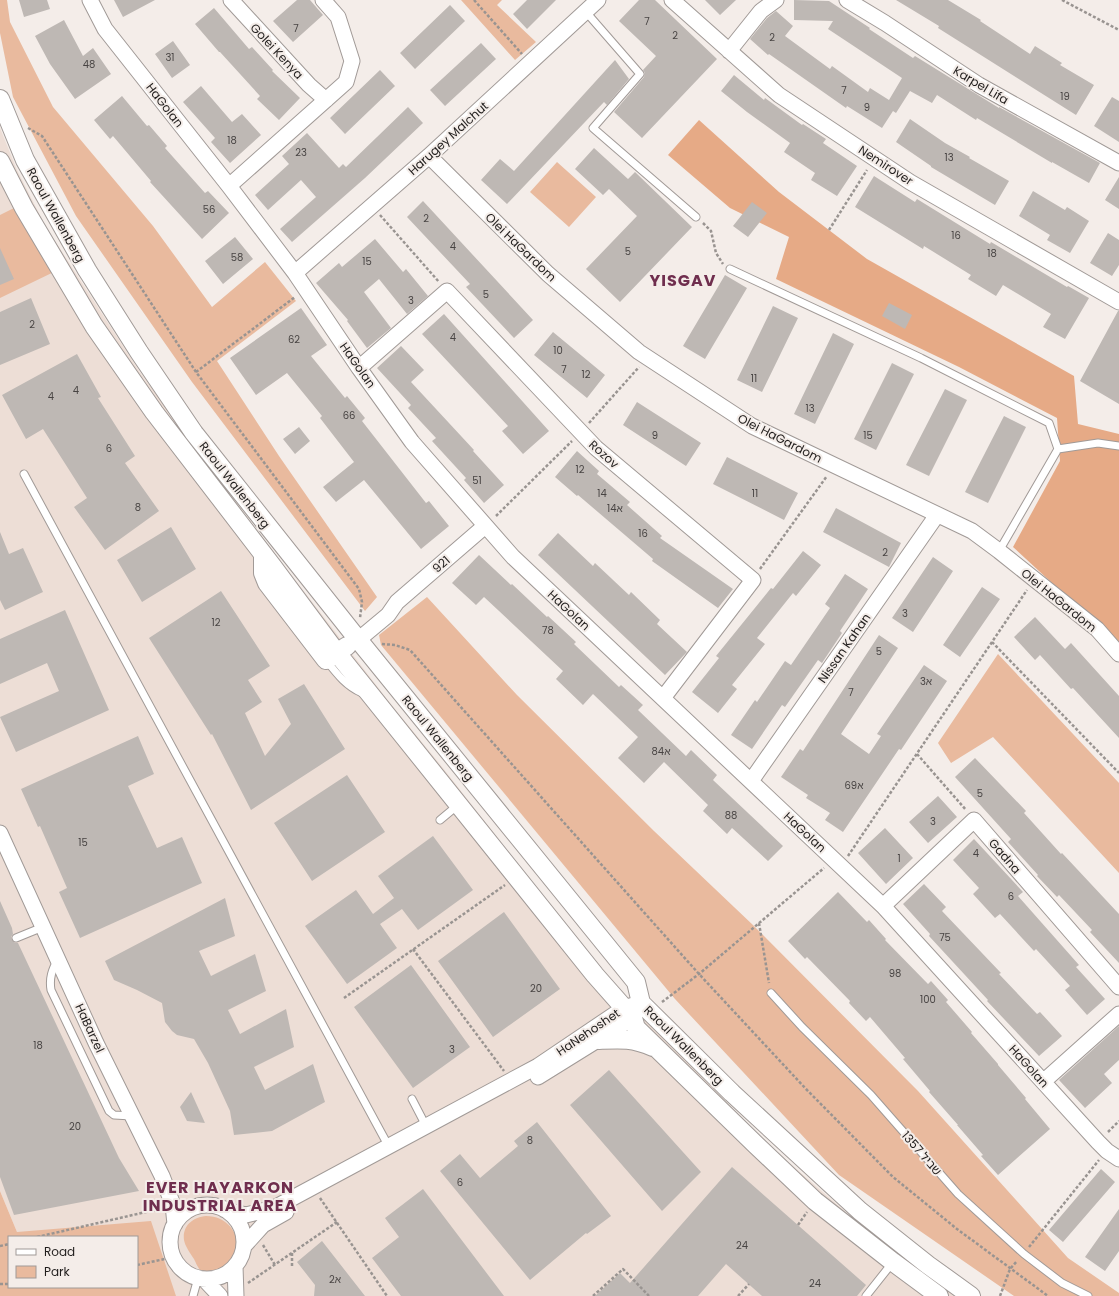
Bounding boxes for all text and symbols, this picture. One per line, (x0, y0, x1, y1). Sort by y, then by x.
house number: 7 (644, 14, 650, 29)
street label: Golei Kenya (247, 19, 307, 83)
house number: 7 (293, 21, 299, 36)
house number: 2 (672, 28, 678, 43)
house number: 2 (769, 30, 775, 45)
house number: 31 (165, 50, 175, 65)
house number: 48 (83, 57, 95, 72)
street label: Karpel Lifa (950, 62, 1012, 108)
street label: HaGolan (142, 79, 188, 131)
house number: 7 (841, 83, 847, 98)
house number: 19 (1060, 89, 1070, 104)
street label: Harugey Malchut (404, 97, 492, 179)
house number: 9 (864, 100, 870, 115)
house number: 18 (227, 133, 237, 148)
street label: Nemirover (855, 141, 917, 189)
house number: 23 (295, 145, 307, 160)
house number: 13 (944, 150, 954, 165)
street label: Raoul Wallenberg (23, 165, 89, 265)
house number: 56 (203, 202, 215, 217)
street label: Olei HaGardom (482, 209, 560, 285)
house number: 2 (423, 211, 429, 226)
house number: 16 (951, 228, 961, 243)
house number: 4 (450, 239, 456, 254)
house number: 5 (625, 244, 631, 259)
house number: 18 (987, 246, 997, 261)
house number: 58 (231, 250, 243, 265)
house number: 15 (362, 254, 372, 269)
district label: YISGAV (650, 269, 716, 292)
house number: 5 (483, 287, 489, 302)
house number: 3 (408, 293, 414, 308)
house number: 2 (29, 317, 35, 332)
house number: 4 (450, 330, 456, 345)
house number: 62 (288, 332, 300, 347)
street label: HaGolan (336, 339, 380, 391)
house number: 10 (553, 343, 563, 358)
house number: 7 (561, 362, 567, 377)
house number: 12 (582, 367, 591, 382)
house number: 11 (751, 371, 757, 386)
house number: 4 (73, 383, 79, 398)
house number: 4 (48, 389, 54, 404)
house number: 13 (805, 401, 815, 416)
house number: 66 (343, 408, 355, 423)
street label: Olei HaGardom (735, 409, 825, 467)
house number: 9 (652, 428, 658, 443)
house number: 15 (863, 428, 873, 443)
street label: Rozov (585, 436, 623, 472)
street label: Raoul Wallenberg (196, 438, 274, 532)
house number: 6 (106, 441, 112, 456)
house number: 12 (576, 462, 585, 477)
house number: 51 (472, 473, 482, 488)
house number: 14 (597, 486, 607, 501)
house number: 11 (752, 486, 758, 501)
house number: 8 (135, 500, 141, 515)
house number: 14א (607, 501, 623, 516)
house number: 16 (638, 526, 648, 541)
house number: 2 (882, 545, 888, 560)
street label: 921 (429, 552, 453, 576)
street label: Olei HaGardom (1018, 564, 1100, 636)
street label: HaGolan (544, 586, 594, 634)
house number: 3 (902, 606, 908, 621)
street label: Nissan Kahan (814, 610, 874, 686)
house number: 12 (212, 615, 221, 630)
house number: 78 (542, 623, 554, 638)
house number: 5 (876, 644, 882, 659)
house number: 3א (920, 674, 932, 689)
house number: 7 (848, 685, 854, 700)
street label: Raoul Wallenberg (398, 691, 478, 785)
house number: 84א (652, 744, 670, 759)
house number: 69א (845, 778, 863, 793)
house number: 5 (977, 786, 983, 801)
house number: 88 (725, 808, 737, 823)
street label: HaGolan (780, 808, 830, 856)
house number: 3 (930, 814, 936, 829)
house number: 15 (78, 835, 88, 850)
street label: Gadna (985, 835, 1025, 877)
house number: 4 (973, 846, 979, 861)
house number: 1 (897, 851, 901, 866)
house number: 6 (1008, 889, 1014, 904)
house number: 75 (939, 930, 951, 945)
house number: 98 (889, 966, 901, 981)
house number: 20 (530, 981, 542, 996)
house number: 100 (920, 992, 936, 1007)
street label: HaBarzel (71, 1001, 109, 1055)
street label: Raoul Wallenberg (641, 1002, 727, 1088)
street label: HaNehoshet (553, 1004, 623, 1060)
house number: 18 (33, 1038, 43, 1053)
street label: HaGolan (1005, 1041, 1053, 1091)
house number: 3 (449, 1042, 455, 1057)
house number: 20 (69, 1119, 81, 1134)
street label: שביל 1357 (898, 1127, 946, 1179)
house number: 8 (527, 1133, 533, 1148)
house number: 6 (457, 1175, 463, 1190)
district label: EVER HAYARKON INDUSTRIAL AREA (143, 1176, 297, 1217)
legend (8, 1236, 138, 1288)
house number: 24 (736, 1238, 748, 1253)
text: Road (44, 1243, 75, 1260)
text: Park (44, 1263, 71, 1280)
house number: 2א (329, 1272, 341, 1287)
house number: 24 (809, 1276, 821, 1291)

